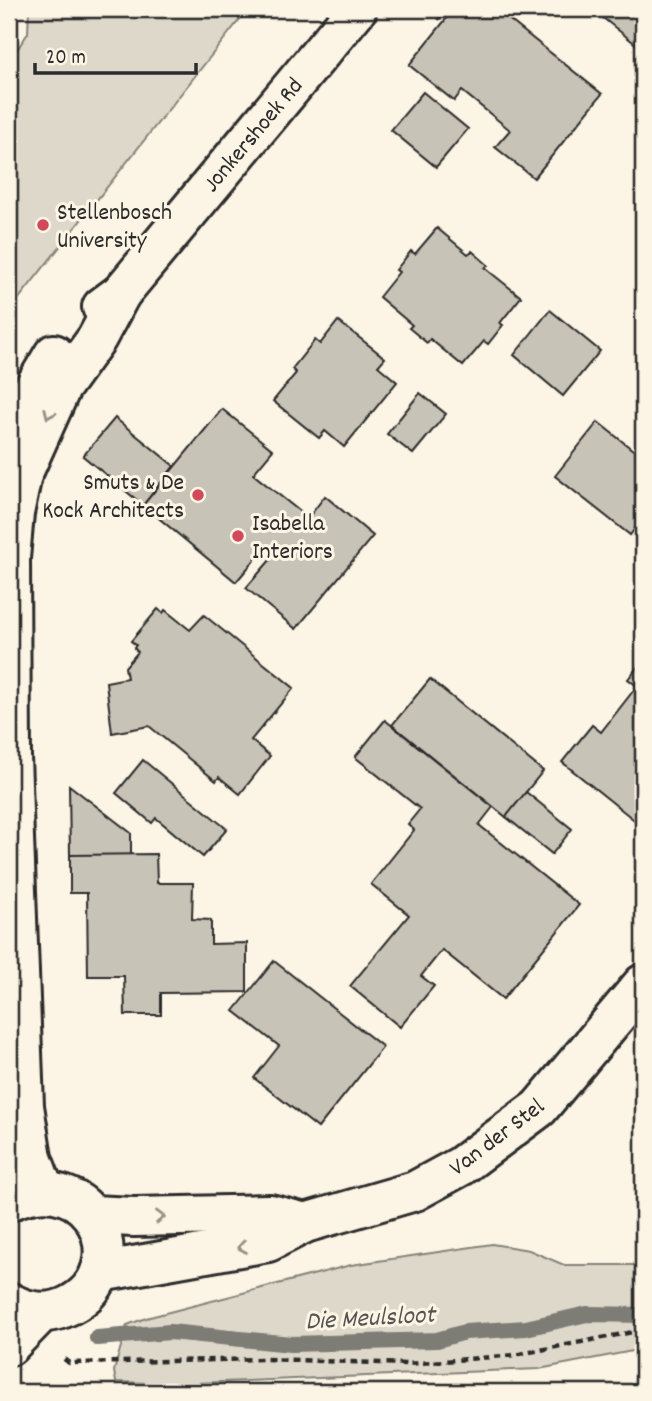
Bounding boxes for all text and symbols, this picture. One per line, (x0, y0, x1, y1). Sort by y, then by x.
scale bar (35, 32, 196, 76)
text: 20 m (46, 44, 86, 74)
street label: Jonkershoek Rd (196, 71, 312, 201)
place label: Stellenbosch University (57, 197, 172, 259)
marker: Stellenbosch University (35, 217, 51, 233)
one-way arrow (43, 407, 57, 419)
place label: Smuts & De Kock Architects (42, 467, 184, 529)
marker: Smuts & De Kock Architects (190, 487, 206, 503)
place label: Isabella Interiors (252, 508, 333, 570)
marker: Isabella Interiors (230, 528, 246, 544)
street label: Van der Stel (443, 1091, 553, 1185)
one-way arrow (156, 1209, 166, 1225)
one-way arrow (236, 1239, 248, 1254)
water label: Die Meulsloot (305, 1298, 438, 1341)

